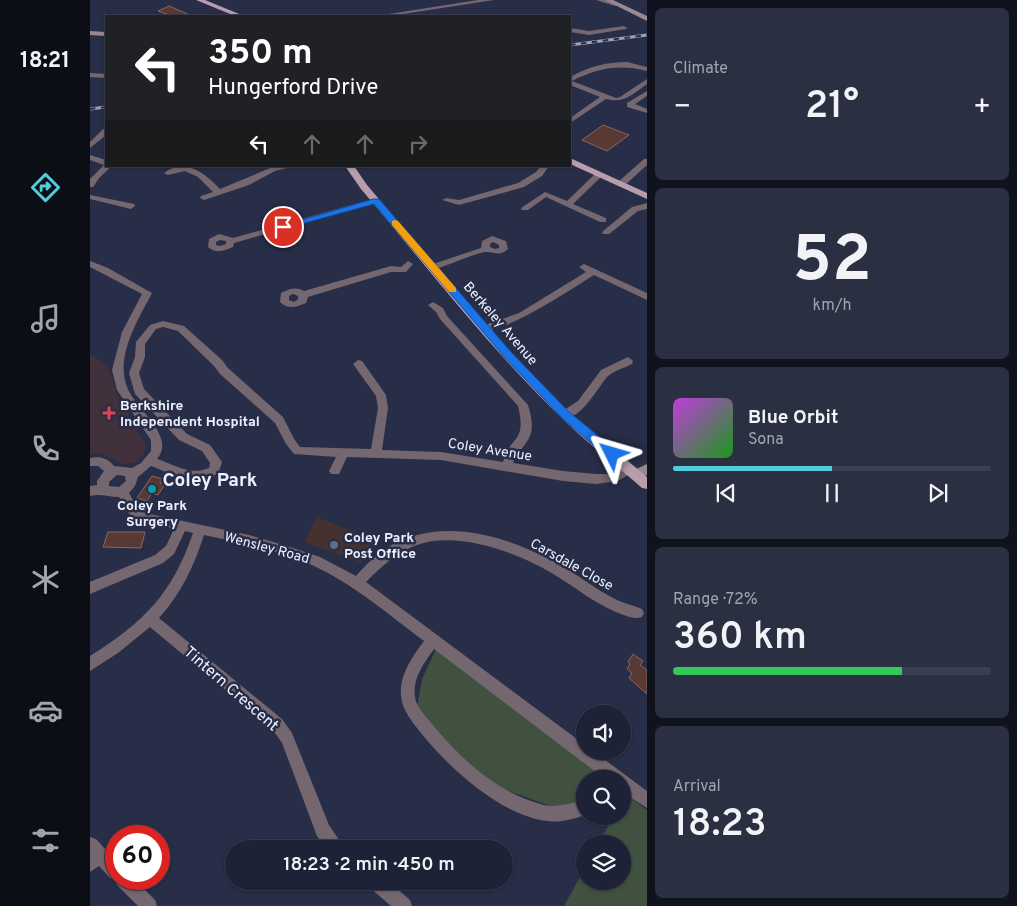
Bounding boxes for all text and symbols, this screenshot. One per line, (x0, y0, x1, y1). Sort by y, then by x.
text: 350 m (208, 32, 313, 76)
icon: left (125, 35, 190, 100)
text: 18:21 (20, 48, 70, 75)
text: Climate (673, 59, 728, 79)
text: Hungerford Drive (208, 75, 378, 102)
text: 21° (805, 83, 859, 132)
text: − (673, 90, 691, 126)
text: + (973, 90, 991, 126)
icon: left (245, 130, 273, 158)
icon: ahead (298, 130, 326, 158)
icon: ahead (351, 130, 379, 158)
icon: right (404, 130, 432, 158)
icon: directions (28, 170, 63, 205)
pin (262, 206, 304, 248)
icon: arrive (269, 213, 297, 241)
text: 52 (792, 222, 872, 304)
street label: Berkeley Avenue (459, 279, 541, 369)
text: km/h (813, 296, 851, 316)
icon: music (28, 301, 63, 336)
place label: Berkshire Independent Hospital (120, 398, 260, 431)
marker: Berkshire Independent Hospital (102, 406, 116, 420)
text: Blue Orbit (748, 406, 838, 430)
position arrow (585, 427, 637, 479)
text: Sona (748, 430, 784, 450)
icon: phone (28, 431, 63, 466)
street label: Coley Avenue (447, 435, 533, 466)
district label: Coley Park (163, 469, 258, 493)
icon: previous (712, 479, 740, 507)
icon: pause (818, 479, 846, 507)
icon: next (924, 479, 952, 507)
marker: Coley Park Surgery (146, 483, 158, 495)
place label: Coley Park Surgery (117, 498, 187, 531)
street label: Wensley Road (222, 529, 311, 568)
place label: Coley Park Post Office (344, 530, 416, 563)
street label: Carsdale Close (527, 535, 616, 595)
marker: Coley Park Post Office (328, 539, 340, 551)
icon: climate (28, 562, 63, 597)
text: Range · 72% (673, 590, 758, 610)
text: 360 km (673, 614, 807, 663)
street label: Tintern Crescent (179, 643, 282, 736)
icon: car (28, 693, 63, 728)
map controls (576, 705, 631, 890)
button: sound (576, 705, 631, 760)
button: search (576, 770, 631, 825)
text: Arrival (673, 777, 721, 797)
text: 18:23 (673, 801, 767, 850)
icon: filters (28, 823, 63, 858)
speed limit sign: 60 (105, 825, 170, 890)
button: layers (576, 835, 631, 890)
text: 18:23 · 2 min · 450 m (283, 853, 455, 877)

